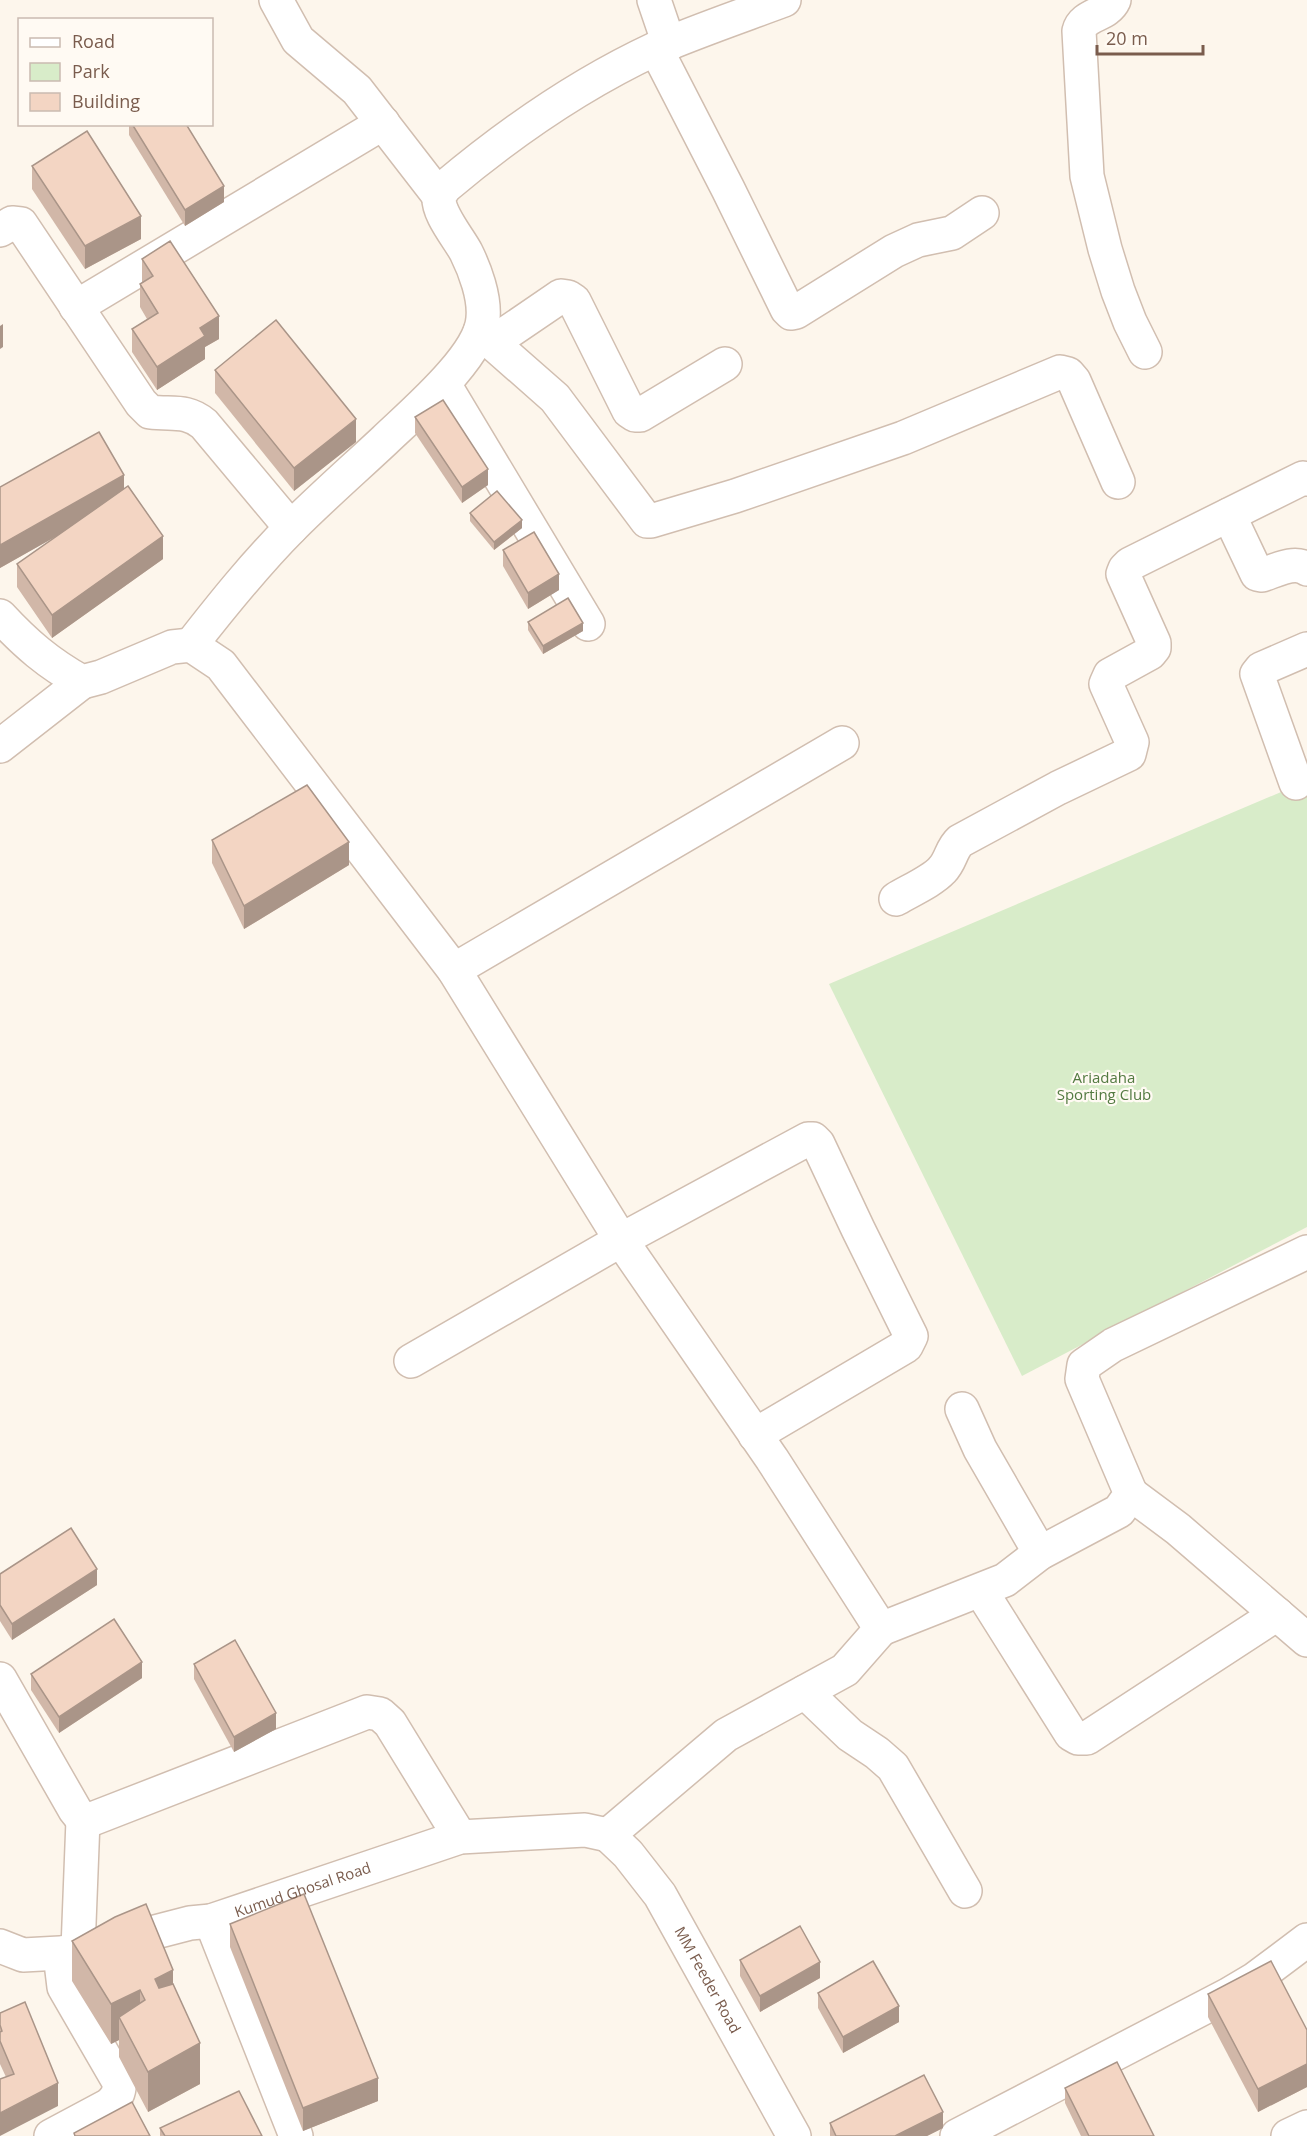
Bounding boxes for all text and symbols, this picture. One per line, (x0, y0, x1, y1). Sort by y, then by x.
legend (18, 18, 213, 126)
scale bar (1097, 18, 1204, 56)
text: 20 m (1106, 26, 1148, 50)
text: Road (72, 29, 115, 53)
text: Park (72, 59, 110, 83)
text: Building (72, 89, 140, 113)
park label: Ariadaha Sporting Club (1057, 1067, 1151, 1104)
street label: Kumud Ghosal Road (232, 1857, 373, 1921)
street label: MM Feeder Road (671, 1923, 746, 2037)

